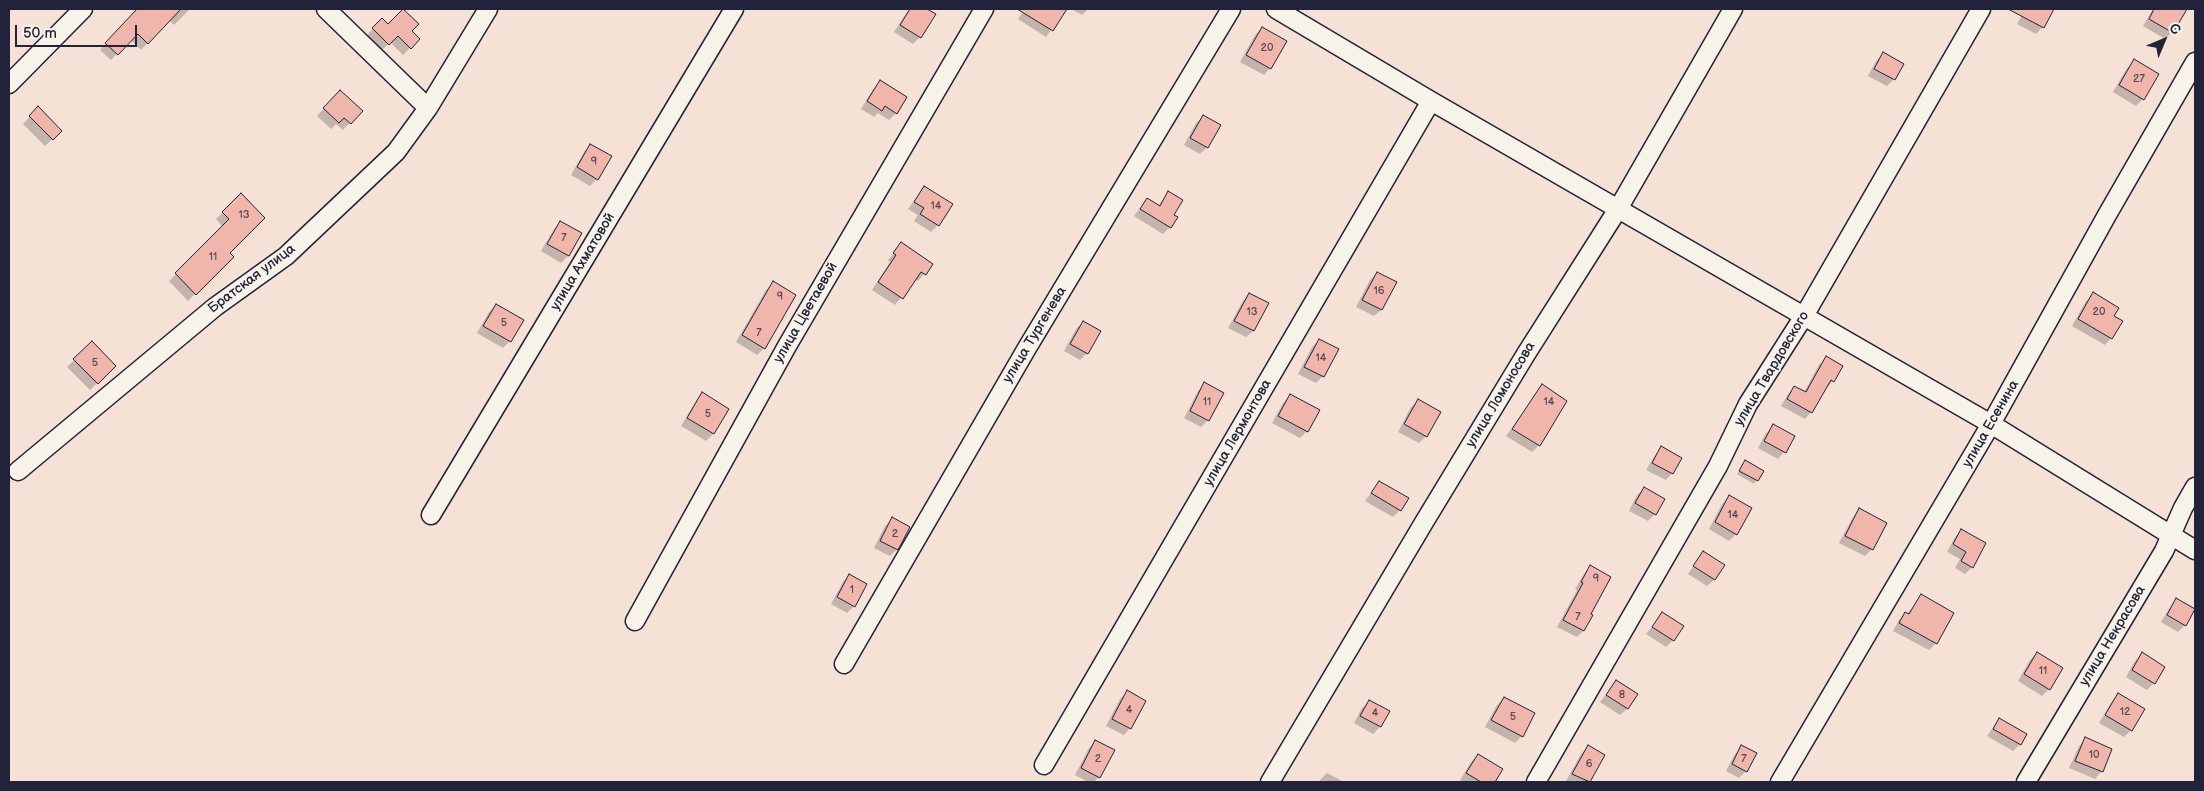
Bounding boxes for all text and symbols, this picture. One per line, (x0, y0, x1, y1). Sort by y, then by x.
scale bar (18, 15, 140, 47)
north arrow (2139, 15, 2189, 65)
text: С (2166, 20, 2184, 38)
text: 50 m (23, 24, 57, 43)
house number: 20 (1261, 41, 1273, 55)
house number: 27 (2133, 72, 2145, 86)
house number: 9 (591, 155, 597, 169)
house number: 14 (931, 199, 941, 213)
house number: 13 (238, 208, 250, 222)
street label: улица Ахматовой (547, 210, 619, 314)
house number: 7 (561, 231, 567, 245)
street label: Братская улица (205, 241, 299, 317)
house number: 11 (209, 250, 217, 264)
street label: улица Цветаевой (770, 260, 842, 366)
street label: улица Тургенева (1000, 284, 1070, 386)
house number: 16 (1374, 284, 1384, 298)
house number: 9 (777, 290, 783, 304)
house number: 13 (1246, 305, 1258, 319)
house number: 20 (2093, 305, 2105, 319)
street label: улица Твардовского (1731, 309, 1813, 429)
house number: 5 (501, 316, 507, 330)
house number: 7 (756, 326, 762, 340)
street label: улица Ломоносова (1463, 339, 1539, 451)
house number: 14 (1316, 351, 1326, 365)
house number: 5 (92, 356, 98, 370)
street label: улица Лермонтова (1201, 377, 1275, 489)
street label: улица Есенина (1959, 377, 2023, 471)
house number: 11 (1203, 395, 1211, 409)
house number: 14 (1544, 395, 1554, 409)
house number: 5 (705, 407, 711, 421)
house number: 14 (1728, 508, 1738, 522)
house number: 2 (892, 527, 898, 541)
house number: 9 (1593, 572, 1599, 586)
house number: 1 (850, 583, 854, 597)
street label: улица Некрасова (2076, 583, 2150, 689)
house number: 7 (1575, 610, 1581, 624)
house number: 11 (2039, 664, 2047, 678)
house number: 8 (1619, 688, 1625, 702)
house number: 4 (1126, 703, 1132, 717)
house number: 12 (2120, 705, 2130, 719)
house number: 4 (1372, 706, 1378, 720)
house number: 5 (1510, 710, 1516, 724)
house number: 10 (2089, 748, 2099, 762)
house number: 2 (1095, 752, 1101, 766)
house number: 7 (1741, 752, 1747, 766)
house number: 6 (1586, 757, 1592, 771)

